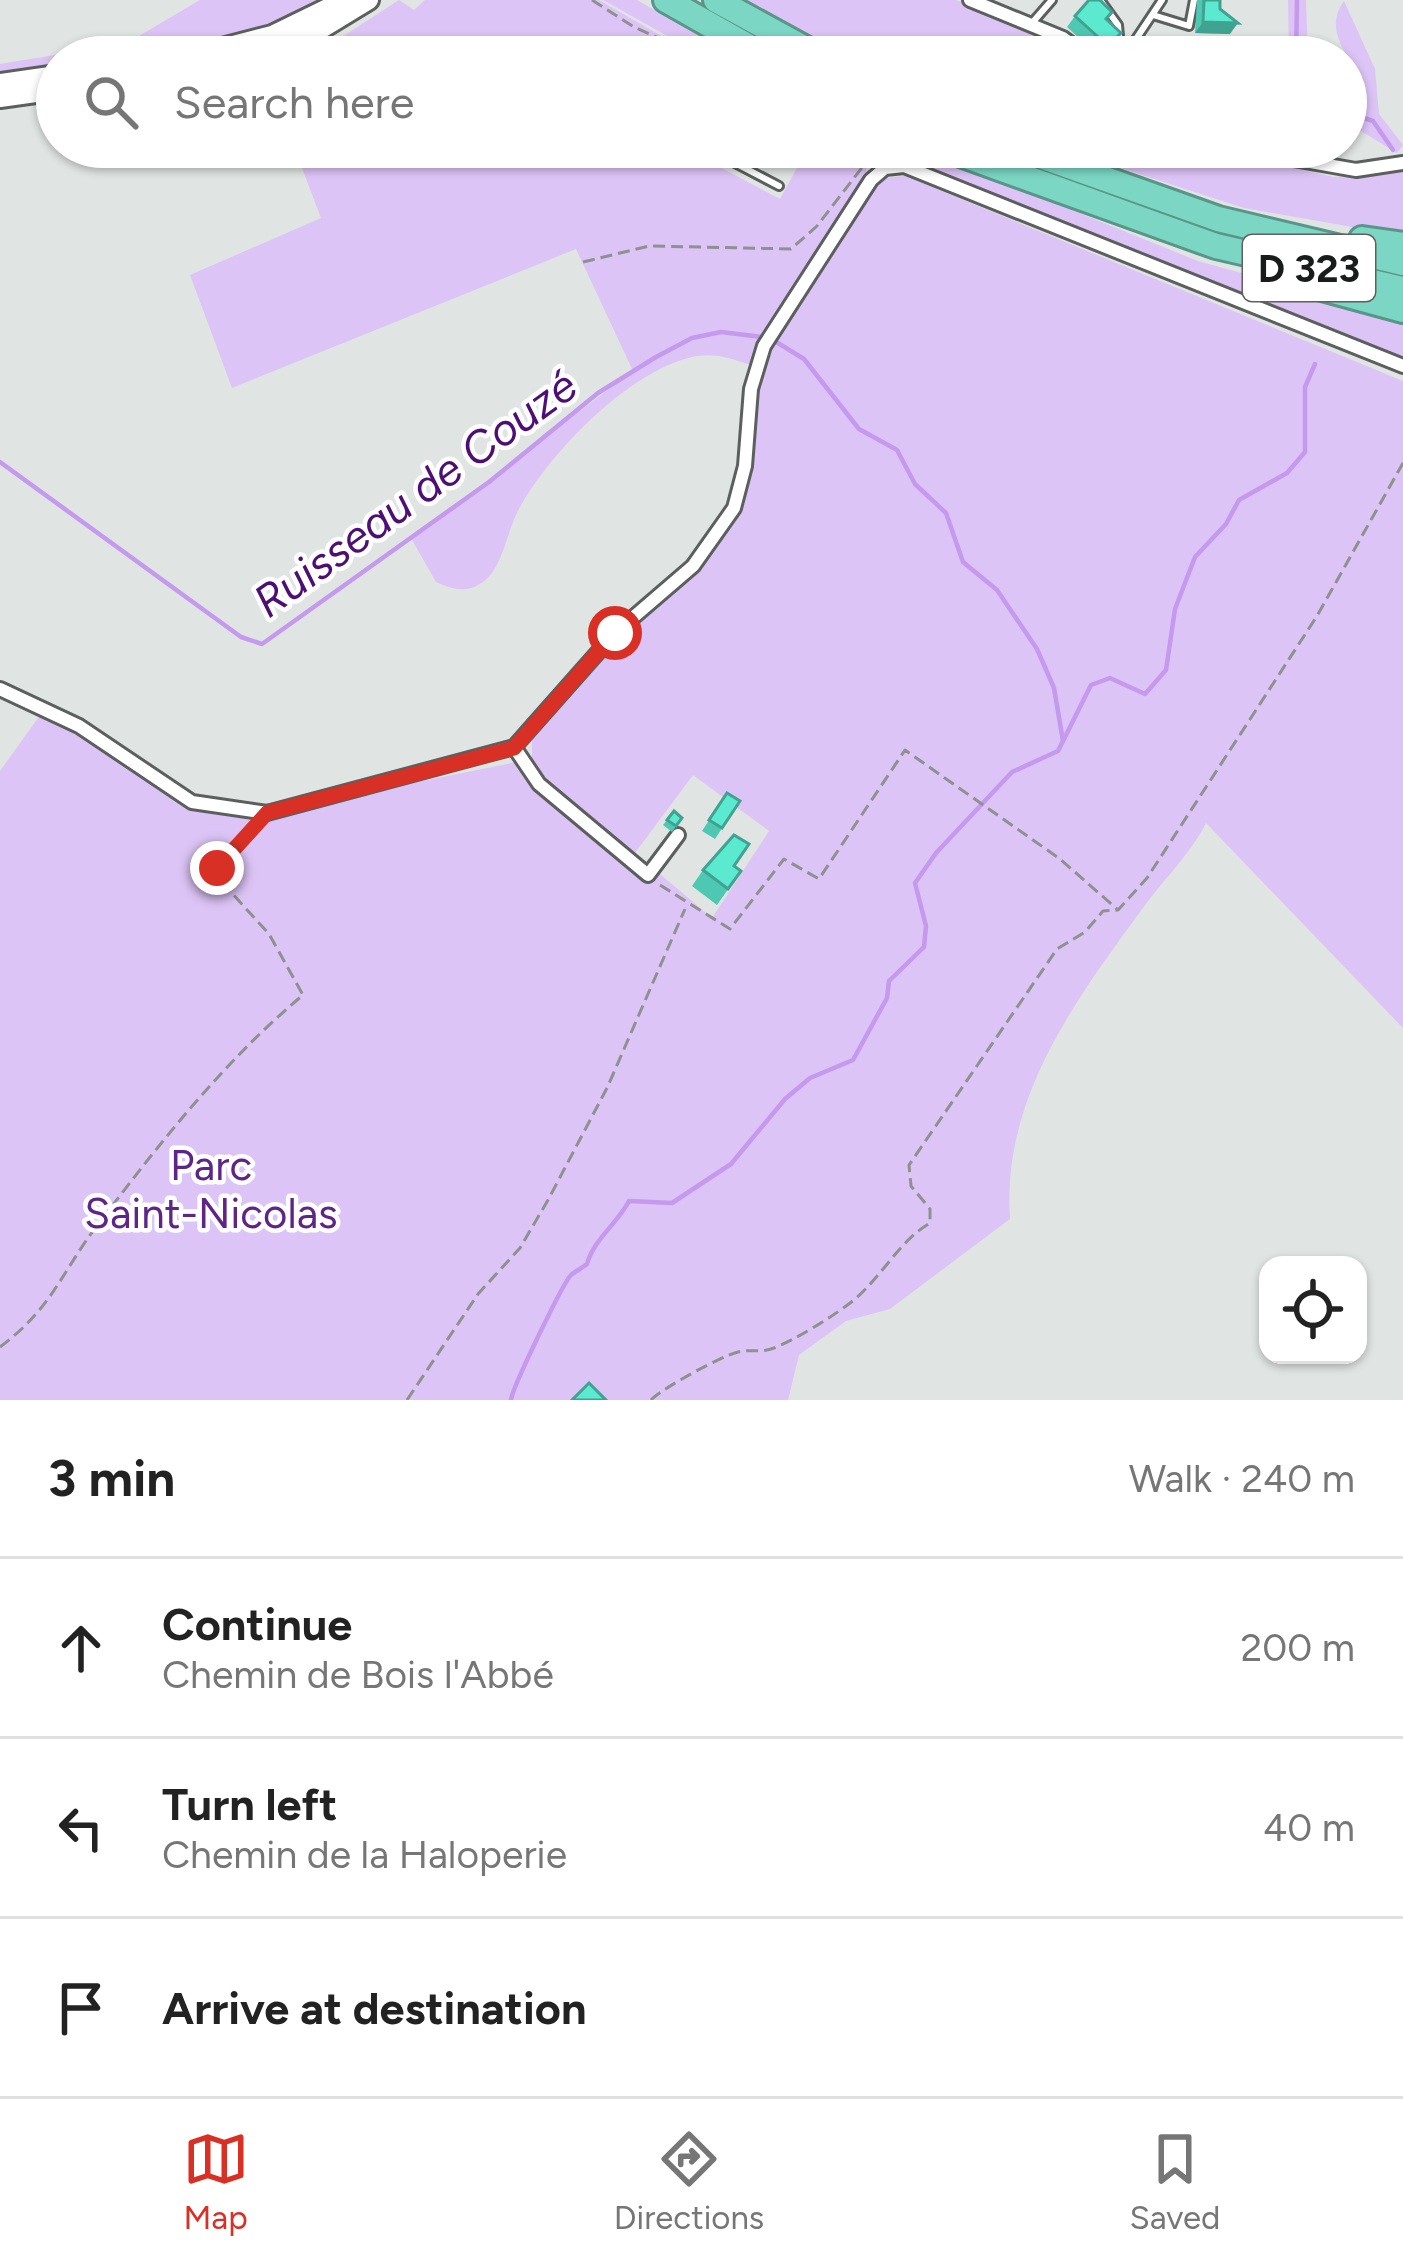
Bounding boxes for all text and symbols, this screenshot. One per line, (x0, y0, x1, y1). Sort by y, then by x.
search box (36, 36, 1367, 168)
icon: search (78, 69, 144, 135)
text: Search here (174, 75, 414, 129)
road number: D 323 (1243, 235, 1375, 301)
water label: Ruisseau de Couzé (243, 358, 587, 628)
route start (588, 606, 642, 660)
route end (190, 841, 244, 895)
park label: Parc Saint-Nicolas (84, 1140, 338, 1239)
map controls (1259, 1256, 1367, 1364)
button: locate (1259, 1256, 1367, 1364)
text: 3 min (48, 1448, 175, 1509)
text: Walk · 240 m (1129, 1455, 1355, 1502)
text: Continue (162, 1597, 352, 1651)
icon: ahead (48, 1615, 114, 1681)
text: 200 m (1240, 1624, 1355, 1671)
text: Chemin de Bois l'Abbé (162, 1651, 554, 1698)
text: Turn left (162, 1777, 337, 1831)
icon: left (48, 1795, 114, 1861)
text: 40 m (1263, 1804, 1355, 1851)
text: Chemin de la Haloperie (162, 1831, 567, 1878)
icon: arrive (48, 1975, 114, 2041)
text: Arrive at destination (162, 1981, 586, 2035)
tab: Map (183, 2126, 249, 2237)
tab: Directions (614, 2126, 764, 2237)
tab: Saved (1129, 2126, 1220, 2237)

